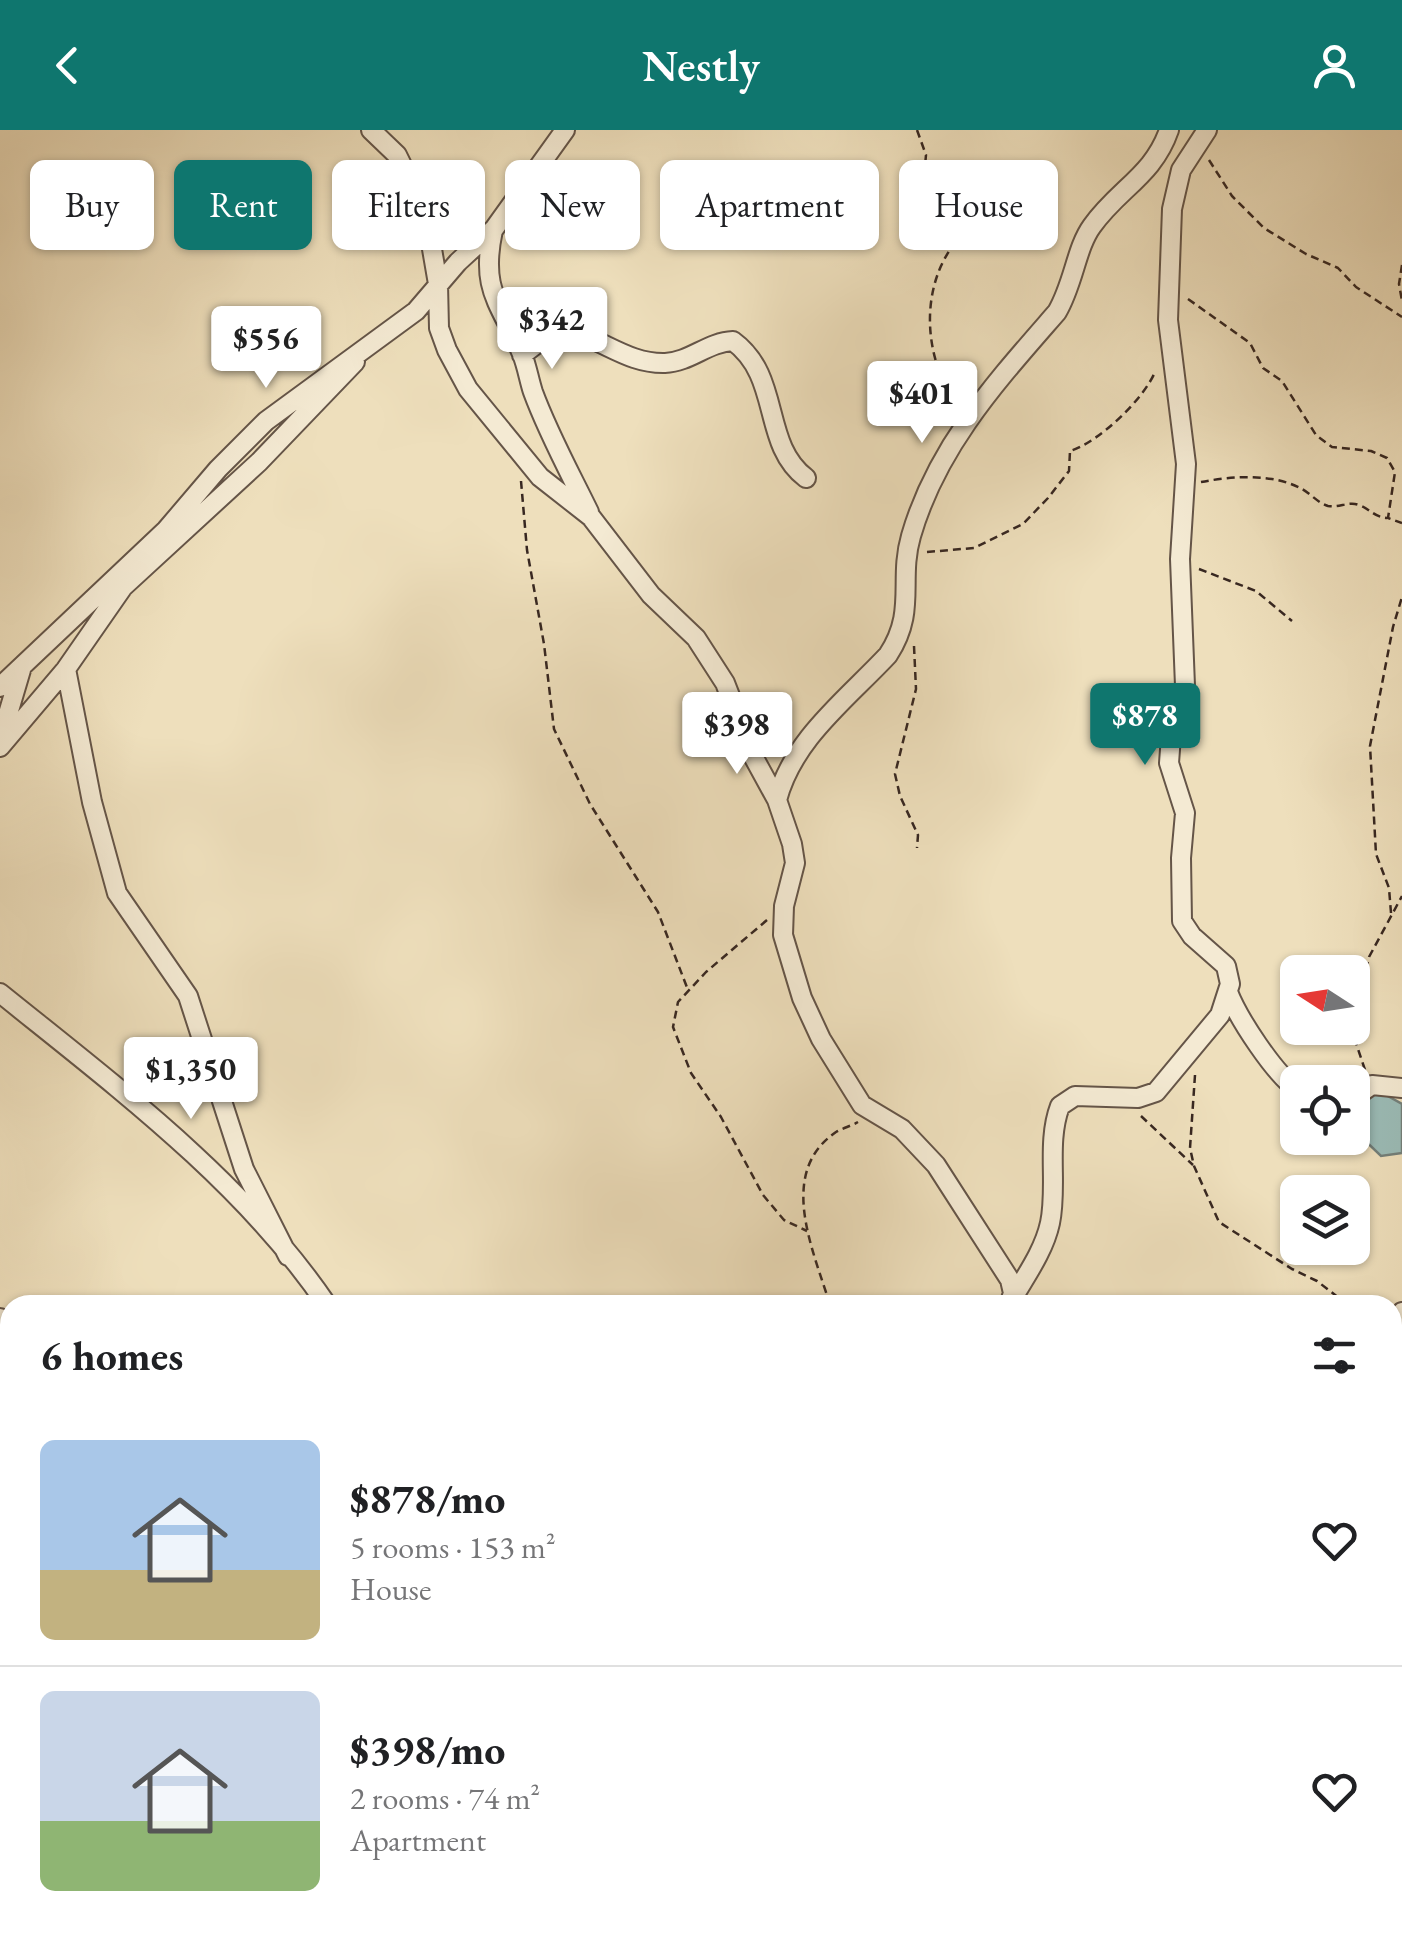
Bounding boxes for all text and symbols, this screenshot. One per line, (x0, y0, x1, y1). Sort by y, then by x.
text: Nestly (642, 36, 760, 94)
icon: back (40, 38, 95, 93)
icon: person (1307, 38, 1362, 93)
chip: Buy (30, 160, 154, 250)
chip: Rent (174, 160, 312, 250)
chip: Filters (332, 160, 485, 250)
chip: New (505, 160, 640, 250)
chip: Apartment (660, 160, 879, 250)
chip: House (899, 160, 1058, 250)
pin: $342 (493, 287, 611, 372)
text: $342 (519, 298, 585, 340)
pin: $556 (207, 306, 325, 391)
text: $556 (233, 317, 299, 359)
pin: $401 (863, 361, 981, 446)
text: $401 (889, 372, 955, 414)
pin: $878 (1086, 683, 1204, 768)
pin: $398 (678, 692, 796, 777)
text: $878 (1112, 694, 1178, 736)
text: $398 (704, 703, 770, 745)
north arrow (1280, 955, 1370, 1045)
map controls (1280, 955, 1370, 1265)
pin: $1,350 (110, 1037, 272, 1122)
text: $1,350 (146, 1048, 236, 1090)
button: locate (1280, 1065, 1370, 1155)
button: layers (1280, 1175, 1370, 1265)
text: 6 homes (40, 1328, 183, 1383)
icon: filters (1307, 1328, 1362, 1383)
text: $878/mo (350, 1471, 506, 1526)
icon: home (120, 1480, 240, 1600)
icon: heart (1307, 1513, 1362, 1568)
text: 5 rooms · 153 m² (350, 1526, 556, 1568)
text: House (350, 1568, 431, 1610)
text: $398/mo (350, 1722, 506, 1777)
icon: home (120, 1731, 240, 1851)
icon: heart (1307, 1764, 1362, 1819)
text: 2 rooms · 74 m² (350, 1777, 540, 1819)
text: Apartment (350, 1819, 486, 1861)

